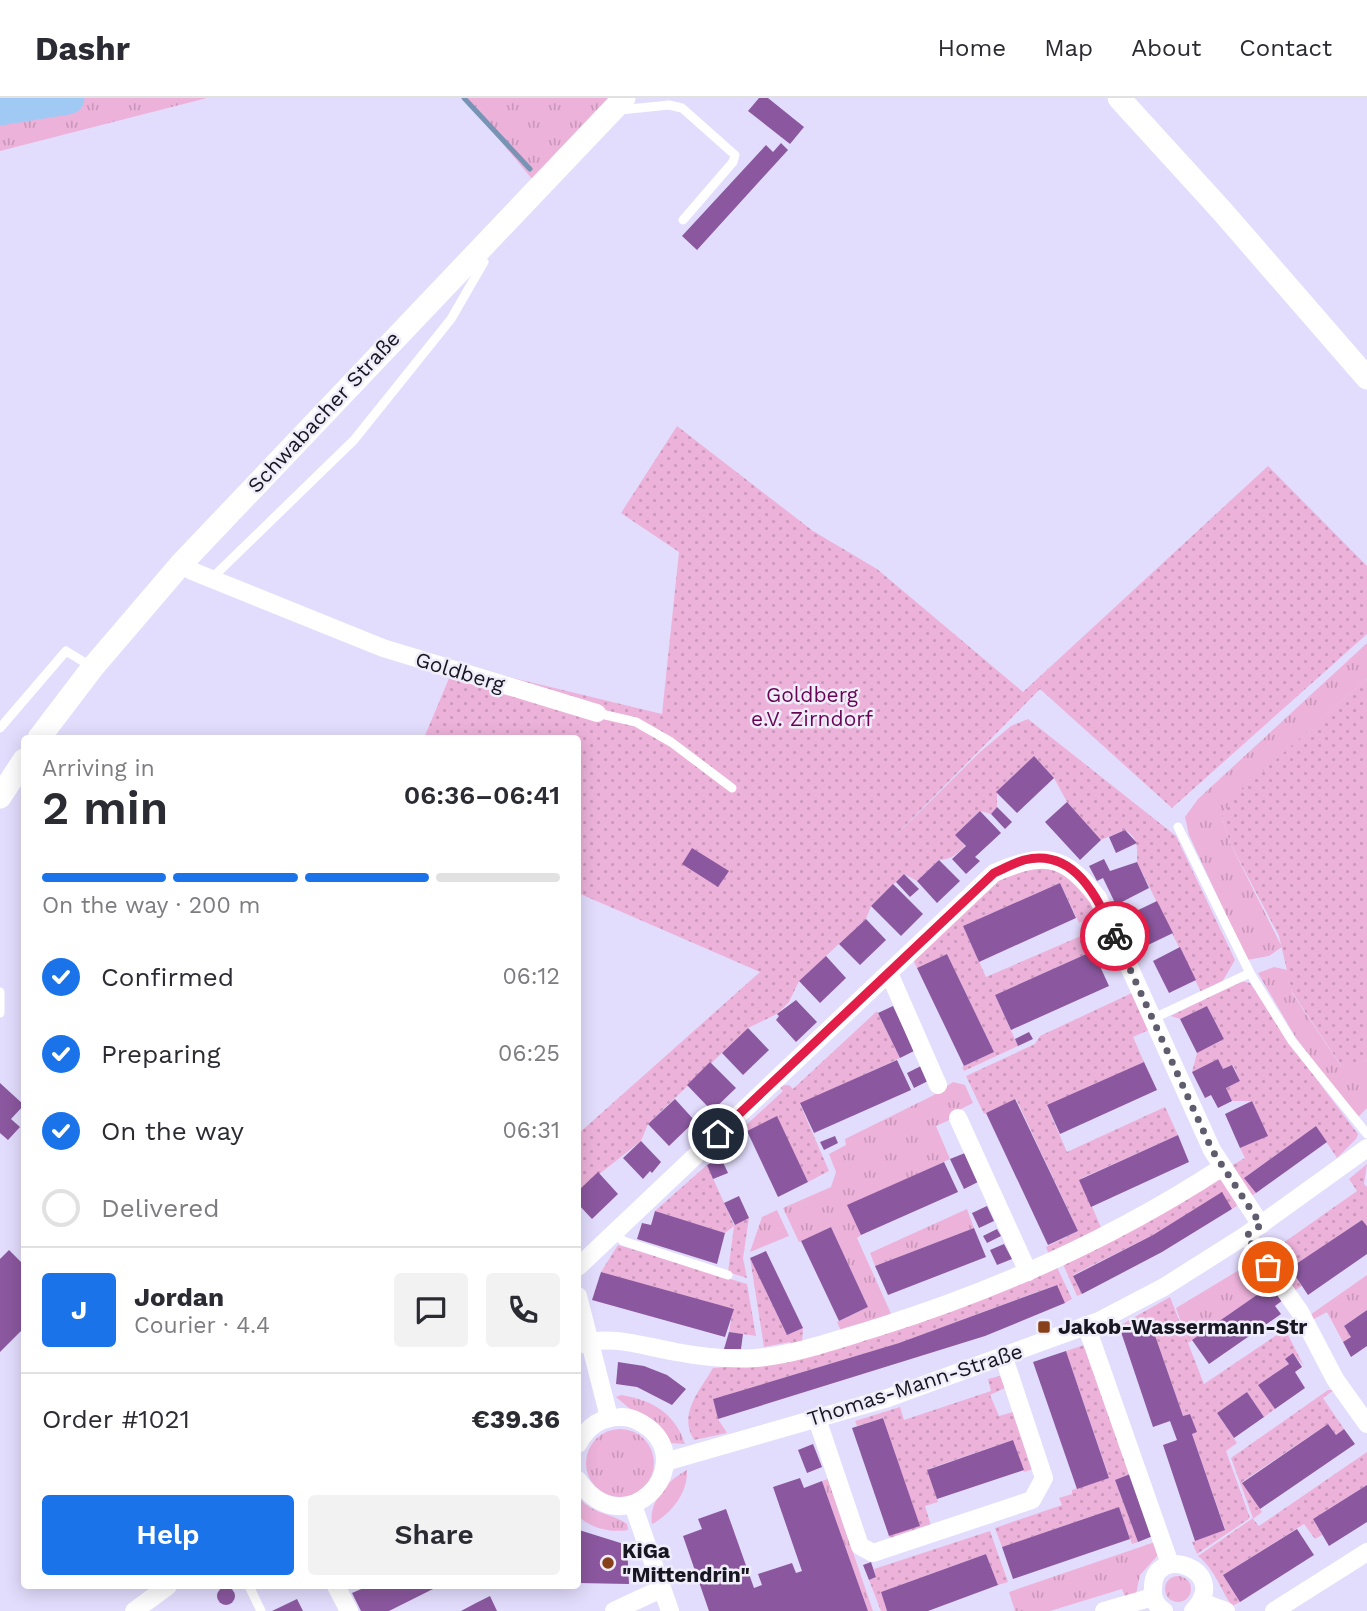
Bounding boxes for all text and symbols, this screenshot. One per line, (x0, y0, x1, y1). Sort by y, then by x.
text: Dashr (35, 29, 130, 68)
text: Home (938, 34, 1006, 62)
text: Map (1044, 34, 1093, 62)
text: About (1131, 34, 1201, 62)
text: Contact (1239, 34, 1332, 62)
street label: Schwabacher Straße (242, 326, 405, 498)
street label: Goldberg (413, 646, 509, 697)
park label: Goldberg e.V. Zirndorf (751, 682, 873, 731)
text: Arriving in (42, 755, 155, 782)
text: 06:36–06:41 (404, 780, 560, 810)
text: 2 min (42, 781, 168, 835)
text: On the way · 200 m (42, 892, 260, 919)
courier (1080, 901, 1150, 971)
icon: bike (1096, 917, 1134, 955)
icon: check (42, 958, 80, 996)
text: Confirmed (101, 962, 234, 992)
text: 06:12 (503, 963, 560, 990)
icon: check (42, 1035, 80, 1073)
text: Preparing (101, 1039, 221, 1069)
text: 06:25 (498, 1040, 560, 1067)
pin (688, 1104, 748, 1164)
icon: check (42, 1112, 80, 1150)
icon: home (699, 1115, 737, 1153)
text: On the way (101, 1116, 244, 1146)
text: 06:31 (503, 1117, 560, 1144)
text: Delivered (101, 1193, 220, 1223)
pin (1238, 1237, 1298, 1297)
icon: bag (1249, 1248, 1287, 1286)
button: chat (394, 1273, 468, 1347)
button: phone (486, 1273, 560, 1347)
text: Jordan (134, 1282, 224, 1312)
text: J (71, 1295, 87, 1325)
text: Courier · 4.4 (134, 1312, 270, 1339)
place label: Jakob-Wassermann-Str (1058, 1314, 1307, 1339)
marker: Jakob-Wassermann-Str (1036, 1319, 1052, 1335)
street label: Thomas-Mann-Straße (804, 1338, 1026, 1431)
text: Order #1021 (42, 1404, 190, 1434)
text: €39.36 (471, 1404, 560, 1434)
button: Help (42, 1495, 294, 1575)
button: Share (308, 1495, 560, 1575)
place label: KiGa "Mittendrin" (622, 1538, 750, 1587)
marker: KiGa "Mittendrin" (600, 1555, 616, 1571)

